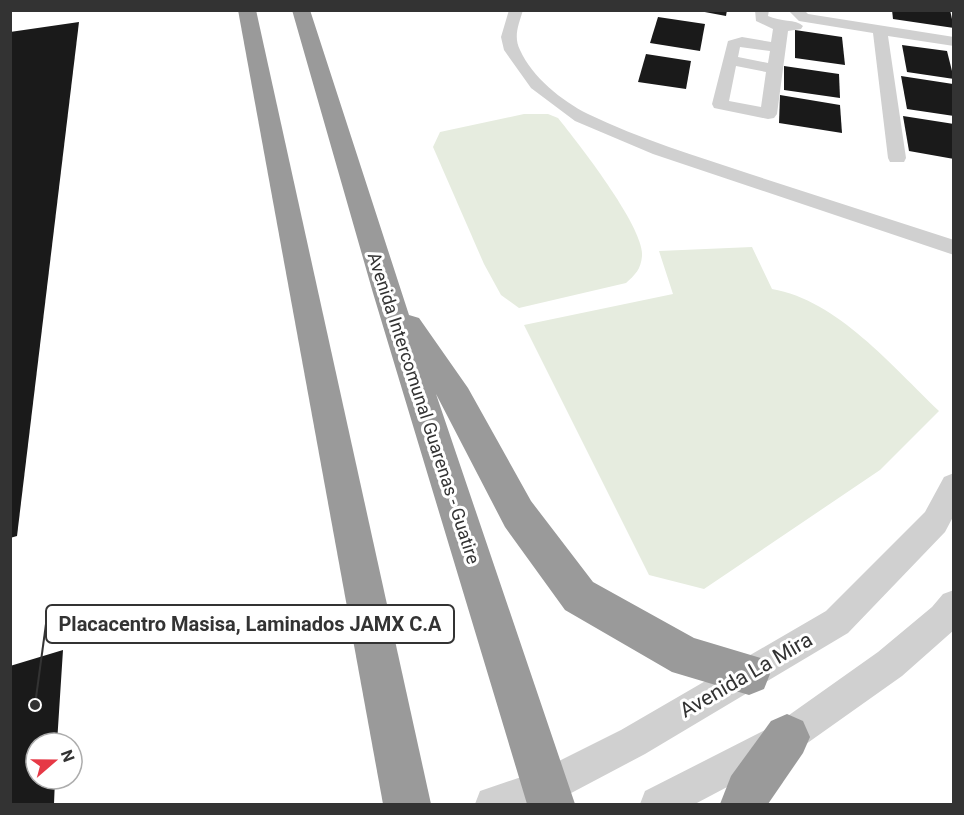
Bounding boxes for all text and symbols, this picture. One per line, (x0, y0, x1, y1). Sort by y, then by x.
street label: Avenida Intercomunal Guarenas - Guatire (364, 250, 484, 566)
callout: Placacentro Masisa, Laminados JAMX C.A (46, 605, 454, 643)
text: Placacentro Masisa, Laminados JAMX C.A (58, 612, 442, 636)
street label: Avenida La Mira (675, 627, 817, 723)
north arrow (24, 731, 84, 791)
text: N (57, 747, 78, 765)

